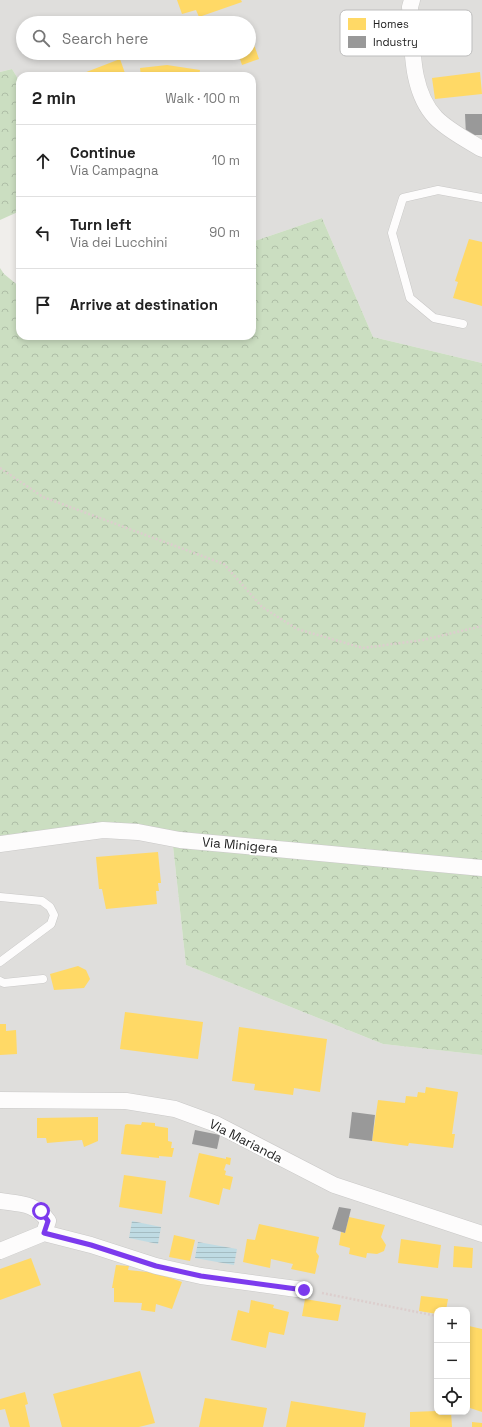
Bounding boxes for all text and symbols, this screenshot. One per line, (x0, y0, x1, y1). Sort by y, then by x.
legend (340, 10, 472, 56)
search box (16, 16, 256, 60)
text: Homes (373, 17, 409, 31)
icon: search (30, 27, 52, 49)
text: Search here (62, 29, 148, 48)
text: Industry (373, 35, 418, 49)
text: 2 min (32, 87, 76, 109)
text: Walk · 100 m (165, 90, 240, 107)
text: Continue (70, 143, 136, 162)
icon: ahead (32, 150, 54, 172)
text: 10 m (212, 152, 240, 169)
text: Via Campagna (70, 162, 159, 179)
text: Turn left (70, 215, 132, 234)
icon: left (32, 222, 54, 244)
text: 90 m (209, 224, 240, 241)
text: Via dei Lucchini (70, 234, 168, 251)
icon: arrive (32, 294, 54, 316)
text: Arrive at destination (70, 295, 218, 314)
street label: Via Minigera (201, 833, 279, 857)
street label: Via Marianda (206, 1115, 286, 1167)
route start (32, 1202, 50, 1220)
route end (295, 1281, 313, 1299)
map controls (434, 1307, 470, 1415)
button: + (434, 1307, 470, 1343)
button: − (434, 1343, 470, 1379)
button: locate (434, 1379, 470, 1415)

